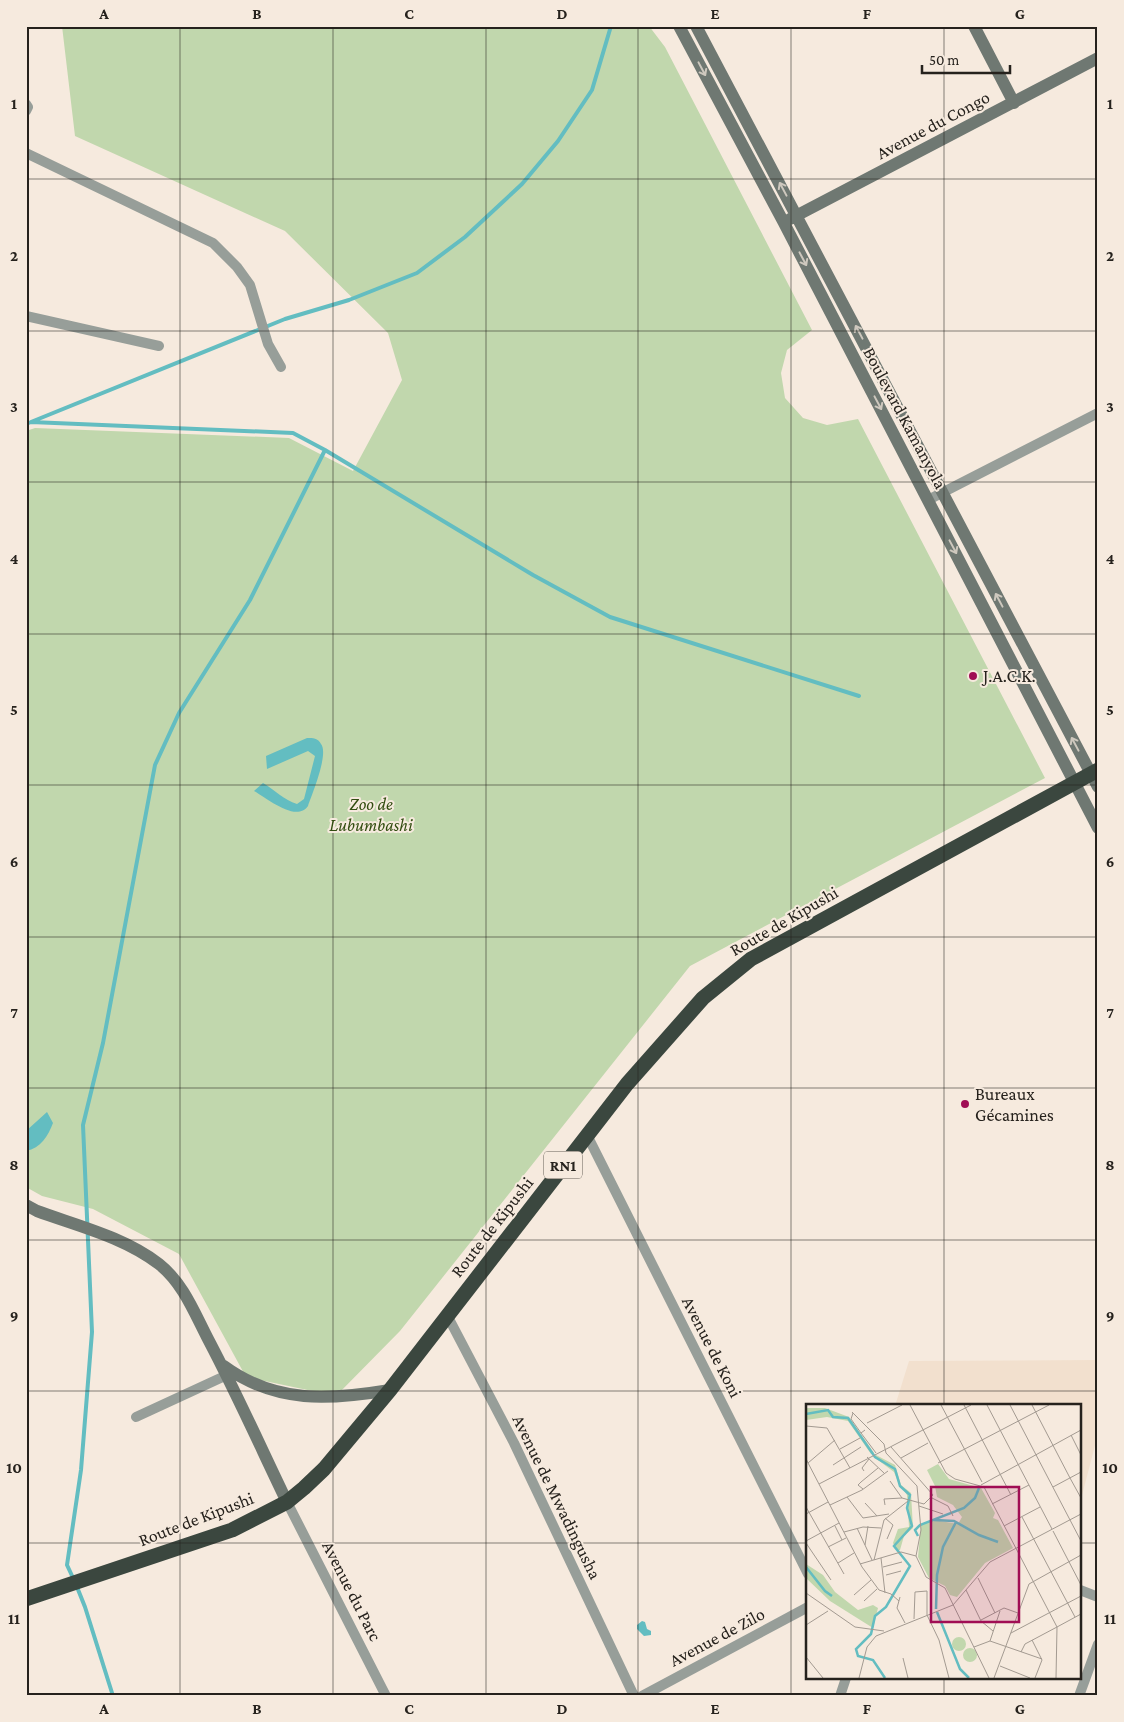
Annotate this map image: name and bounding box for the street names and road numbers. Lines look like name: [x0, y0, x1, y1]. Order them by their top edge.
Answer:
street label: Avenue du Congo: [873, 87, 993, 163]
street label: Boulevard Kamanyola: [859, 344, 951, 492]
street label: Route de Kipushi: [726, 882, 842, 960]
road number: RN1: [544, 1152, 582, 1178]
street label: Route de Kipushi: [447, 1173, 537, 1281]
street label: Avenue de Koni: [678, 1293, 746, 1401]
street label: Avenue de Mwadingusha: [508, 1411, 606, 1583]
street label: Route de Kipushi: [136, 1488, 257, 1550]
street label: Avenue du Parc: [318, 1538, 386, 1645]
street label: Avenue de Zilo: [666, 1604, 768, 1670]

